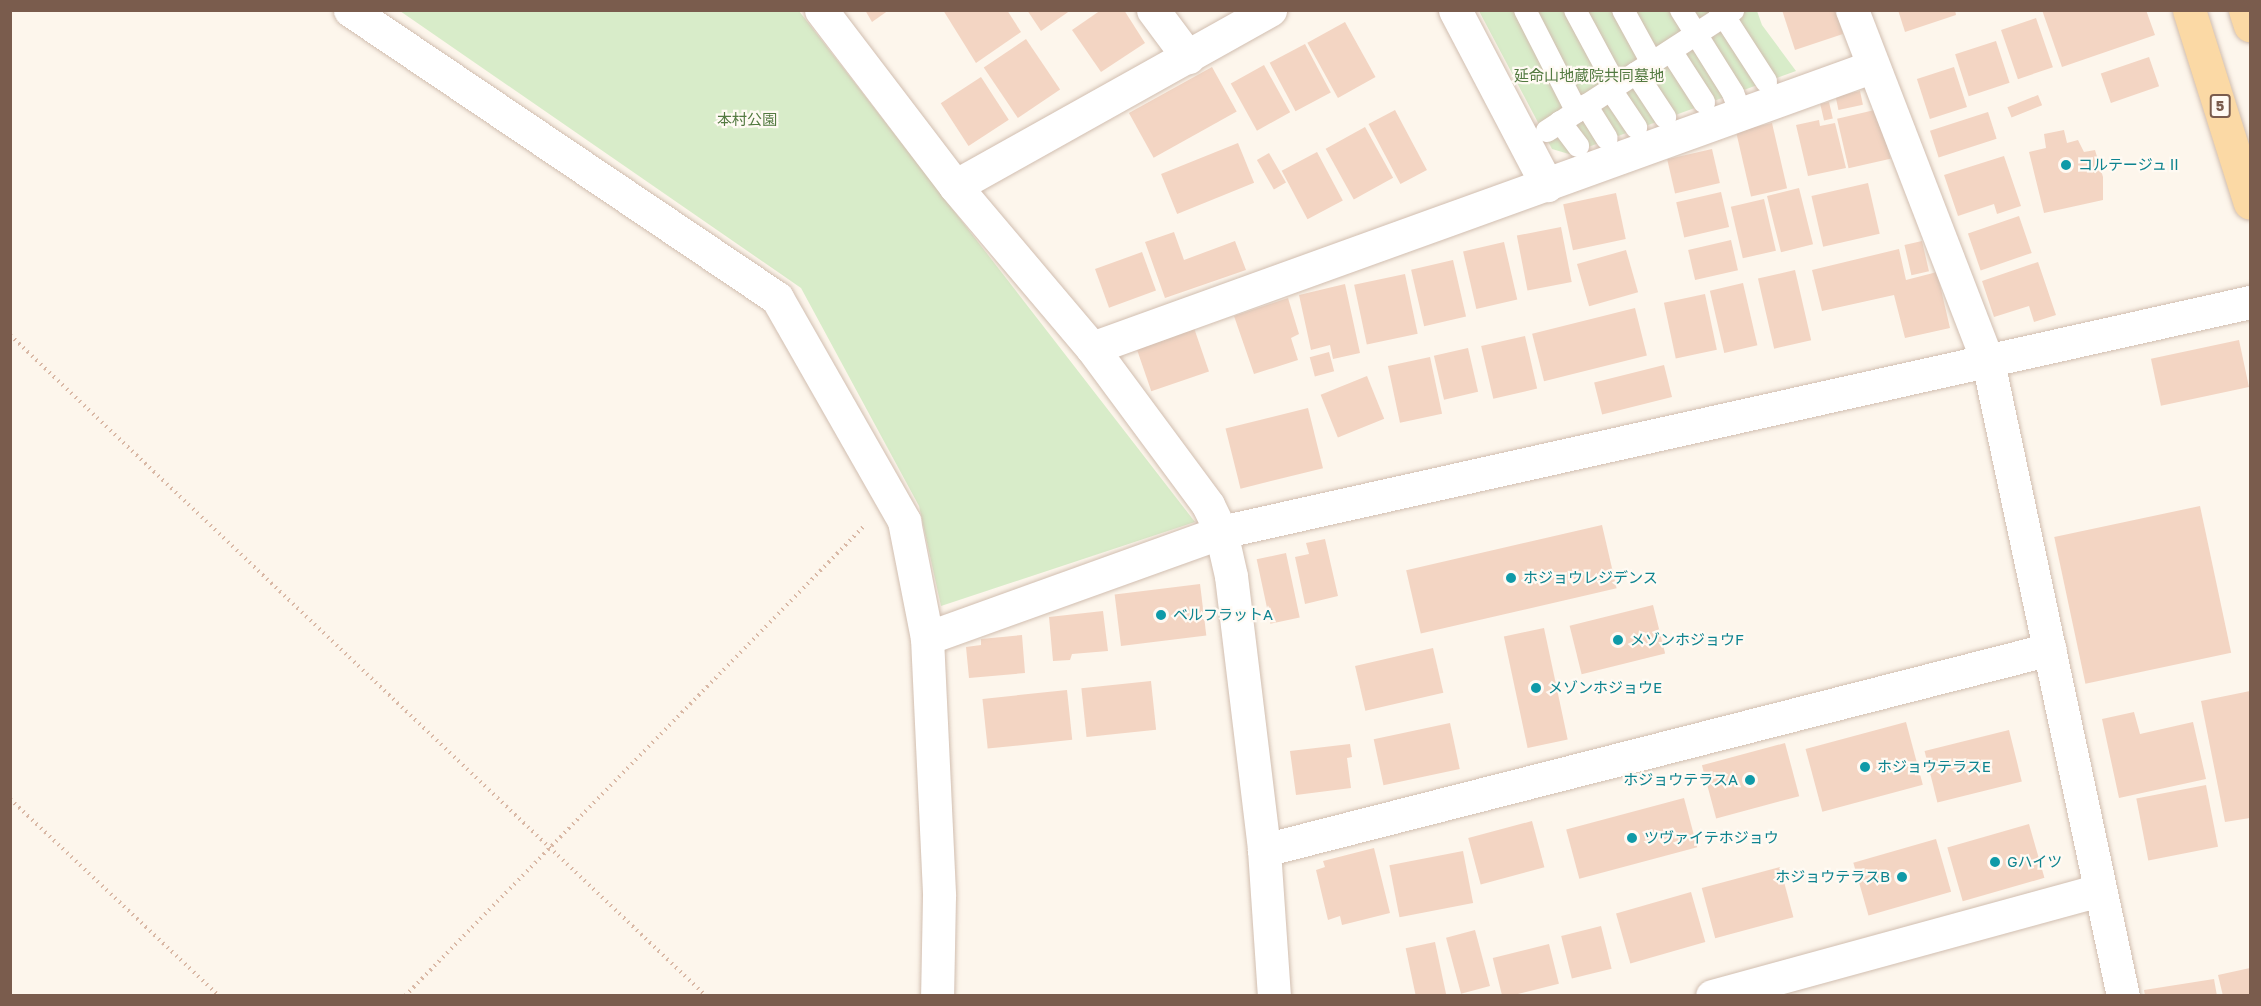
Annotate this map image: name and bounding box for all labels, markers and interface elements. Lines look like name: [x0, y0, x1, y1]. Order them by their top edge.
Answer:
park label: 延命山地蔵院共同墓地: [1514, 67, 1664, 85]
road number: 5: [2210, 95, 2230, 117]
park label: 本村公園: [717, 111, 777, 129]
place label: コルテージュⅡ: [2078, 156, 2183, 174]
marker: コルテージュⅡ: [2059, 158, 2073, 172]
place label: ホジョウレジデンス: [1523, 569, 1658, 587]
marker: ホジョウレジデンス: [1504, 571, 1518, 585]
place label: ベルフラットA: [1173, 606, 1273, 624]
marker: ベルフラットA: [1154, 608, 1168, 622]
place label: メゾンホジョウF: [1630, 631, 1744, 649]
marker: メゾンホジョウF: [1611, 633, 1625, 647]
place label: メゾンホジョウE: [1548, 679, 1662, 697]
marker: メゾンホジョウE: [1529, 681, 1543, 695]
place label: ホジョウテラスE: [1877, 758, 1991, 776]
marker: ホジョウテラスE: [1858, 760, 1872, 774]
place label: ホジョウテラスA: [1623, 771, 1738, 789]
marker: ホジョウテラスA: [1743, 773, 1757, 787]
place label: ツヴァイテホジョウ: [1644, 829, 1779, 847]
marker: ツヴァイテホジョウ: [1625, 831, 1639, 845]
place label: Gハイツ: [2007, 853, 2063, 871]
marker: Gハイツ: [1988, 855, 2002, 869]
place label: ホジョウテラスB: [1775, 868, 1890, 886]
marker: ホジョウテラスB: [1895, 870, 1909, 884]

